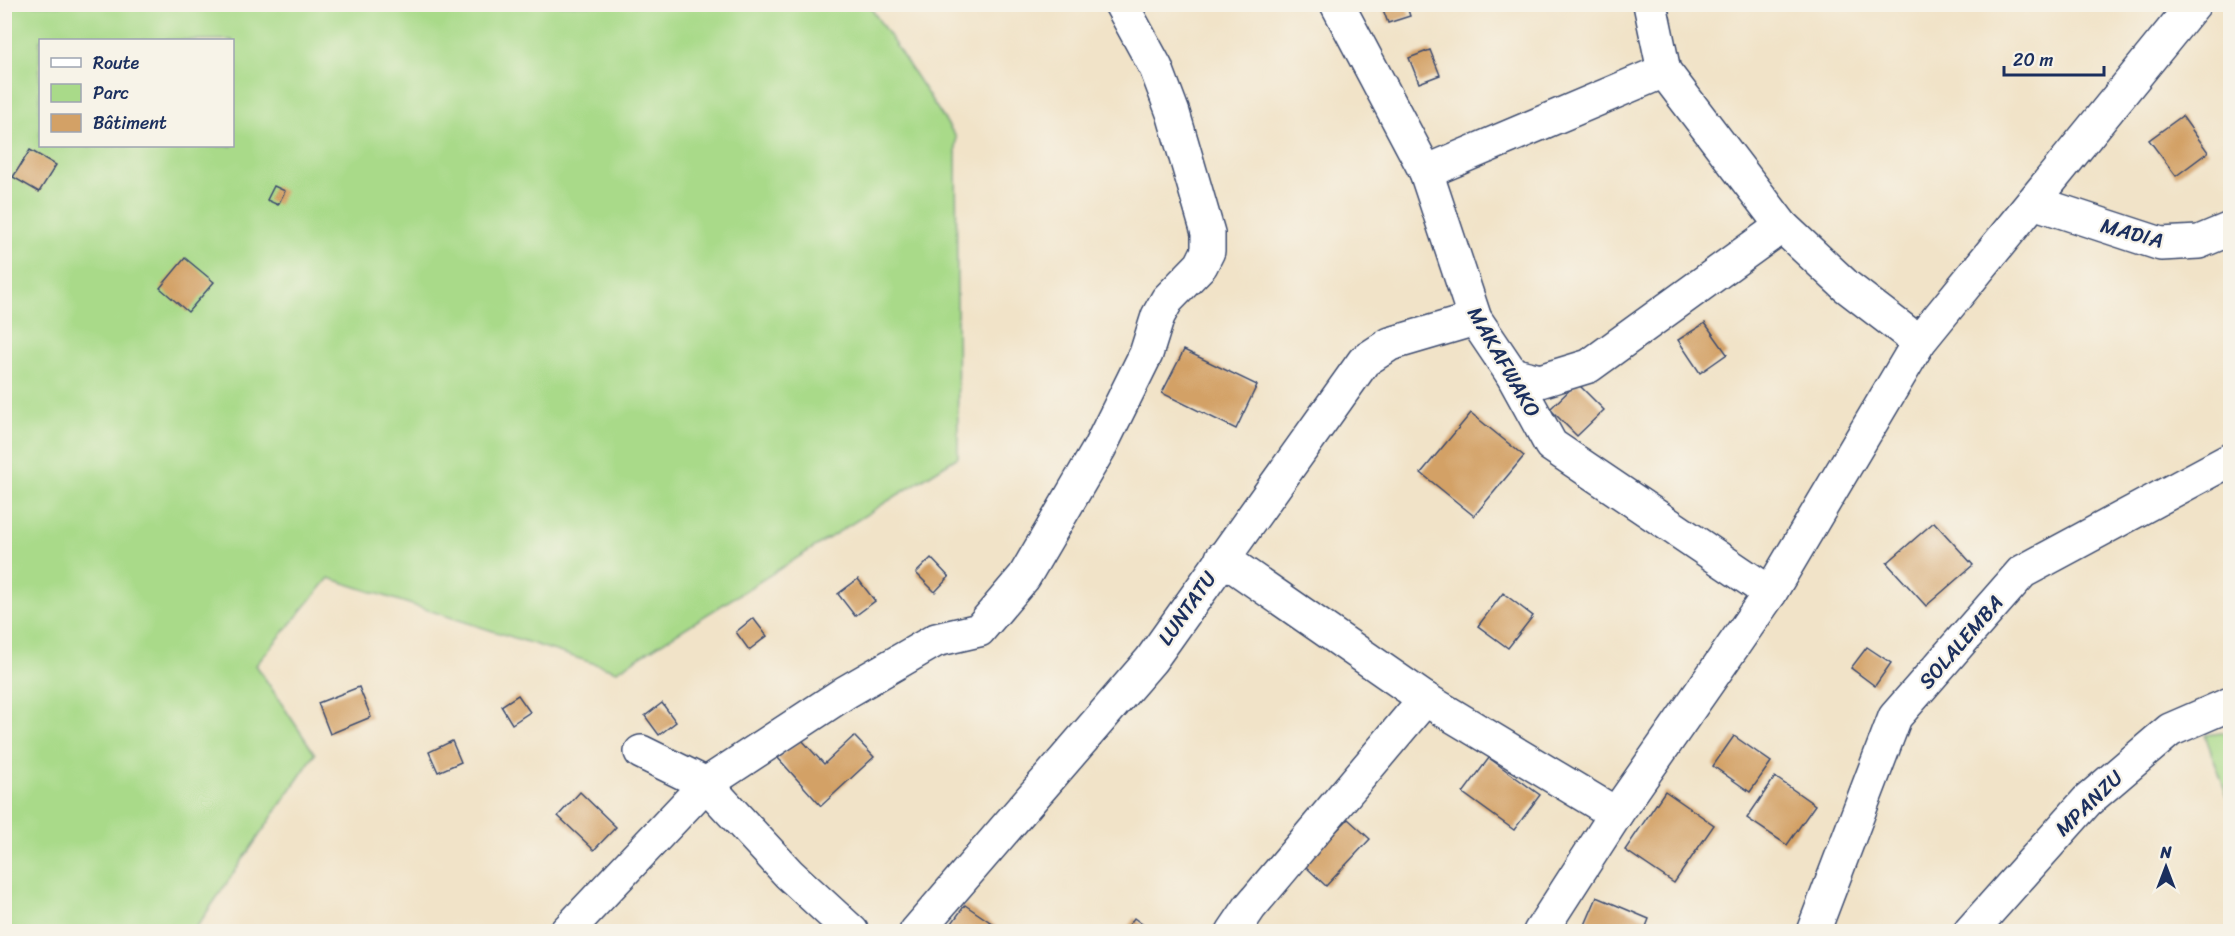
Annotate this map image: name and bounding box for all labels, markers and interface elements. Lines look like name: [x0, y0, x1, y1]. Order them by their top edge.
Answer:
legend: [39, 39, 234, 147]
scale bar: [2004, 39, 2104, 77]
text: 20 m: [2013, 44, 2053, 76]
text: Route: [93, 47, 140, 79]
text: Parc: [93, 77, 129, 109]
text: Bâtiment: [93, 107, 167, 139]
street label: MADIA: [2096, 206, 2168, 260]
street label: MAKAFWAKO: [1457, 299, 1551, 425]
street label: LUNTATU: [1147, 562, 1227, 654]
street label: SOLALEMBA: [1909, 586, 2013, 698]
street label: MPANZU: [2046, 760, 2133, 846]
north arrow: [2136, 837, 2196, 897]
text: N: [2159, 838, 2172, 867]

